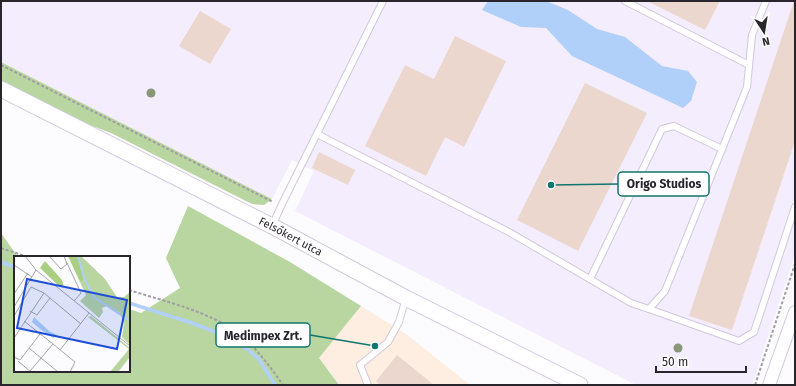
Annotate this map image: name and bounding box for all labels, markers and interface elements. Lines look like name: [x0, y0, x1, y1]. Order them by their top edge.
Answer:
north arrow: [744, 12, 784, 52]
text: N: [761, 34, 771, 48]
callout: Origo Studios: [618, 172, 709, 196]
text: Origo Studios: [627, 177, 701, 191]
street label: Felsőkert utca: [257, 214, 325, 258]
inset map: [14, 256, 130, 372]
callout: Medimpex Zrt.: [216, 323, 310, 347]
text: Medimpex Zrt.: [224, 329, 302, 343]
scale bar: [656, 348, 746, 374]
text: 50 m: [662, 355, 688, 369]

